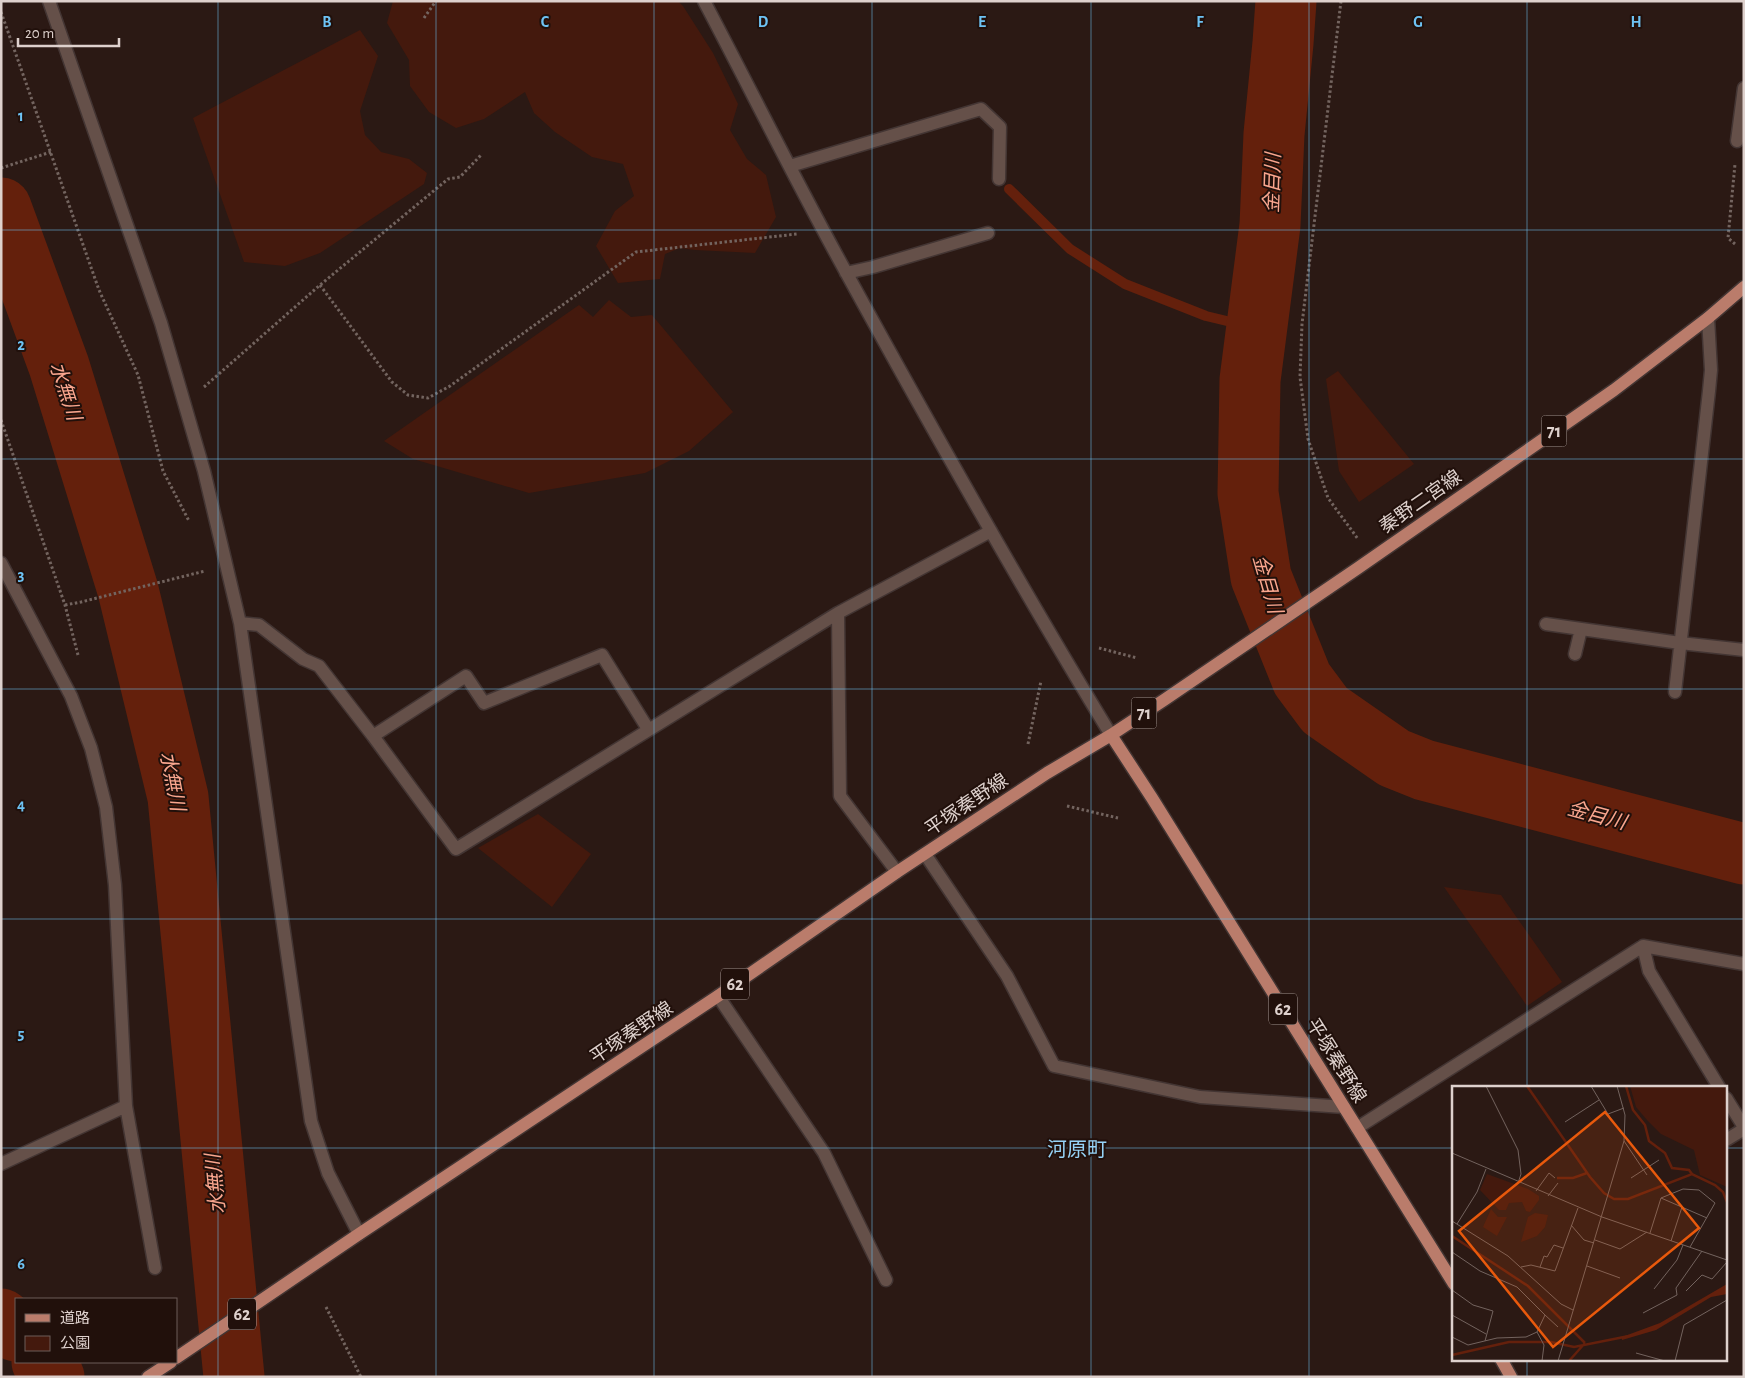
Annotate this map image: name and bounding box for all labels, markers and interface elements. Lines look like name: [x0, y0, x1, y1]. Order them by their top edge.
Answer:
text: B: [322, 14, 332, 30]
text: C: [541, 14, 550, 30]
text: D: [758, 14, 769, 30]
text: E: [978, 14, 986, 30]
text: F: [1196, 14, 1204, 30]
text: G: [1413, 14, 1423, 30]
text: H: [1630, 14, 1642, 30]
scale bar: [18, 15, 119, 47]
text: 20 m: [25, 26, 54, 41]
text: 1: [18, 108, 24, 124]
water label: 金目川: [1261, 151, 1284, 213]
text: 2: [17, 337, 25, 353]
water label: 水無川: [46, 359, 85, 425]
road number: 71: [1542, 416, 1566, 446]
street label: 秦野二宮線: [1376, 466, 1465, 537]
water label: 金目川: [1249, 552, 1286, 618]
text: 3: [18, 567, 25, 583]
road number: 71: [1132, 698, 1156, 728]
water label: 水無川: [156, 750, 189, 815]
street label: 平塚秦野線: [922, 770, 1012, 840]
text: 4: [17, 797, 25, 813]
water label: 金目川: [1565, 798, 1630, 834]
road number: 62: [721, 969, 749, 1000]
road number: 62: [1269, 994, 1297, 1024]
street label: 平塚秦野線: [587, 998, 677, 1068]
street label: 平塚秦野線: [1302, 1015, 1370, 1106]
text: 5: [18, 1026, 25, 1042]
inset map: [1452, 1086, 1728, 1360]
district label: 河原町: [1047, 1139, 1107, 1160]
water label: 水無川: [202, 1151, 229, 1215]
text: 6: [17, 1256, 25, 1272]
legend: [15, 1298, 178, 1363]
road number: 62: [228, 1298, 256, 1330]
text: 道路: [60, 1310, 90, 1326]
text: 公園: [60, 1335, 90, 1351]

